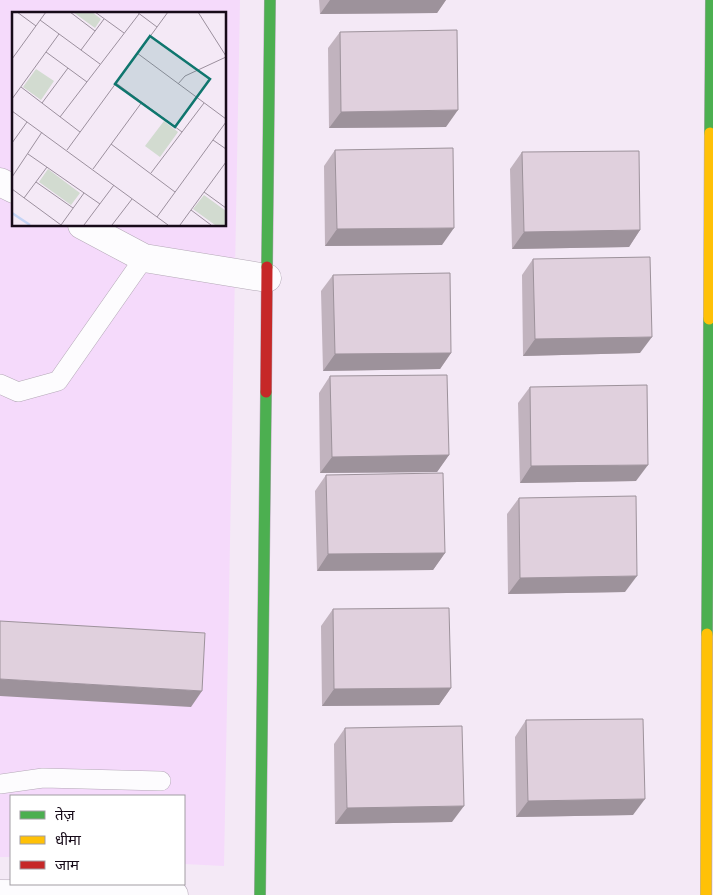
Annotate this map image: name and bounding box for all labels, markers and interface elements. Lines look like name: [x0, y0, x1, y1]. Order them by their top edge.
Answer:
inset map: [12, 12, 226, 226]
legend: [10, 795, 185, 885]
text: तेज़: [55, 805, 76, 824]
text: धीमा: [55, 830, 82, 849]
text: जाम: [55, 855, 80, 874]

